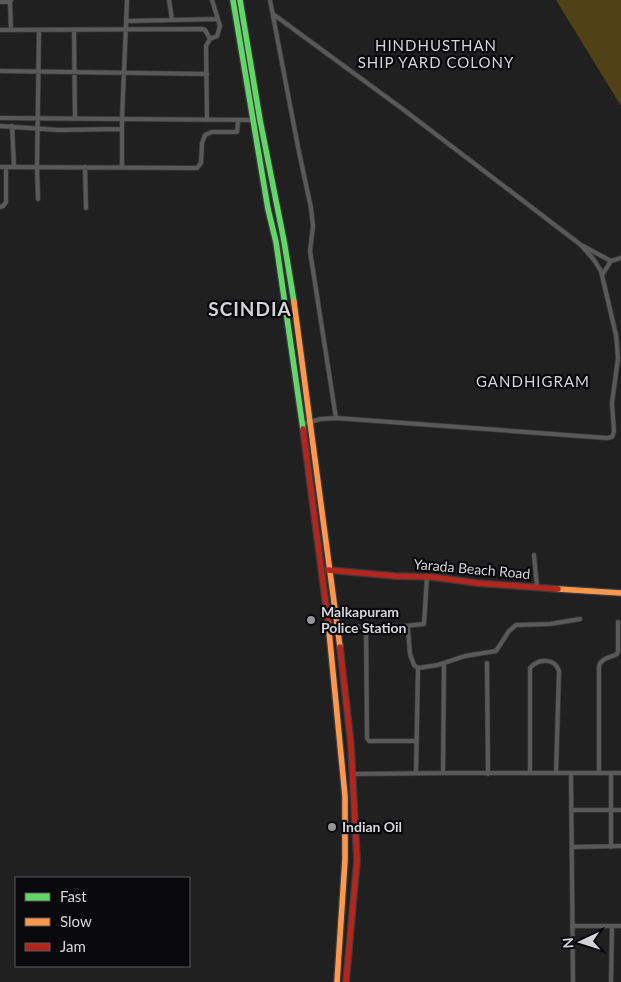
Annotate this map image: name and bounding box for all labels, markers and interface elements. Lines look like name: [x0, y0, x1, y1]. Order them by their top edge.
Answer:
district label: HINDHUSTHAN SHIP YARD COLONY: [358, 36, 514, 71]
district label: SCINDIA: [208, 297, 292, 320]
district label: GANDHIGRAM: [476, 372, 590, 390]
street label: Yarada Beach Road: [413, 555, 531, 582]
place label: Malkapuram Police Station: [321, 603, 407, 636]
marker: Malkapuram Police Station: [305, 614, 317, 626]
place label: Indian Oil: [342, 818, 402, 835]
marker: Indian Oil: [326, 821, 338, 833]
legend: [15, 877, 190, 967]
text: Fast: [60, 887, 87, 905]
text: Slow: [60, 912, 92, 930]
north arrow: [556, 917, 606, 967]
text: Jam: [60, 937, 86, 955]
text: N: [559, 937, 576, 949]

